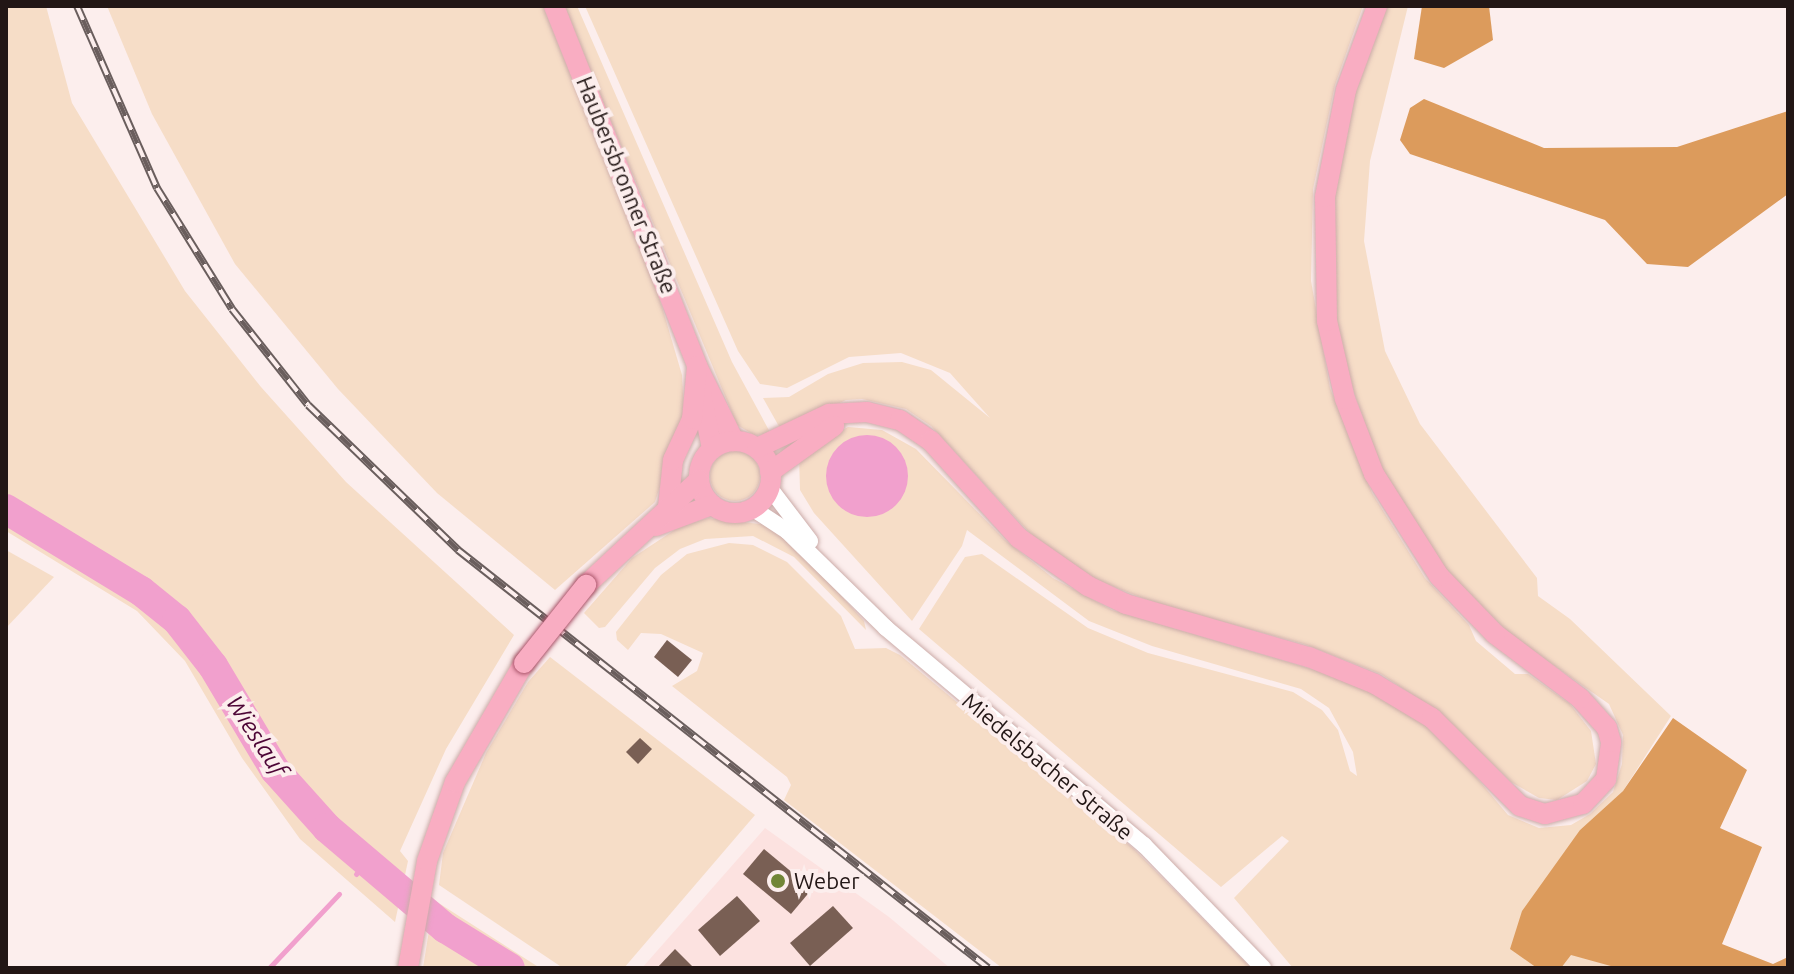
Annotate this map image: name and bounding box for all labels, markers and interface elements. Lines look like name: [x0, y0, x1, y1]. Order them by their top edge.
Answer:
street label: Haubersbronner Straße: [571, 72, 683, 298]
street label: Miedelsbacher Straße: [957, 687, 1139, 845]
water label: Wieslauf: [220, 690, 294, 782]
place label: Weber: [794, 868, 860, 894]
marker: Weber: [769, 872, 787, 890]

